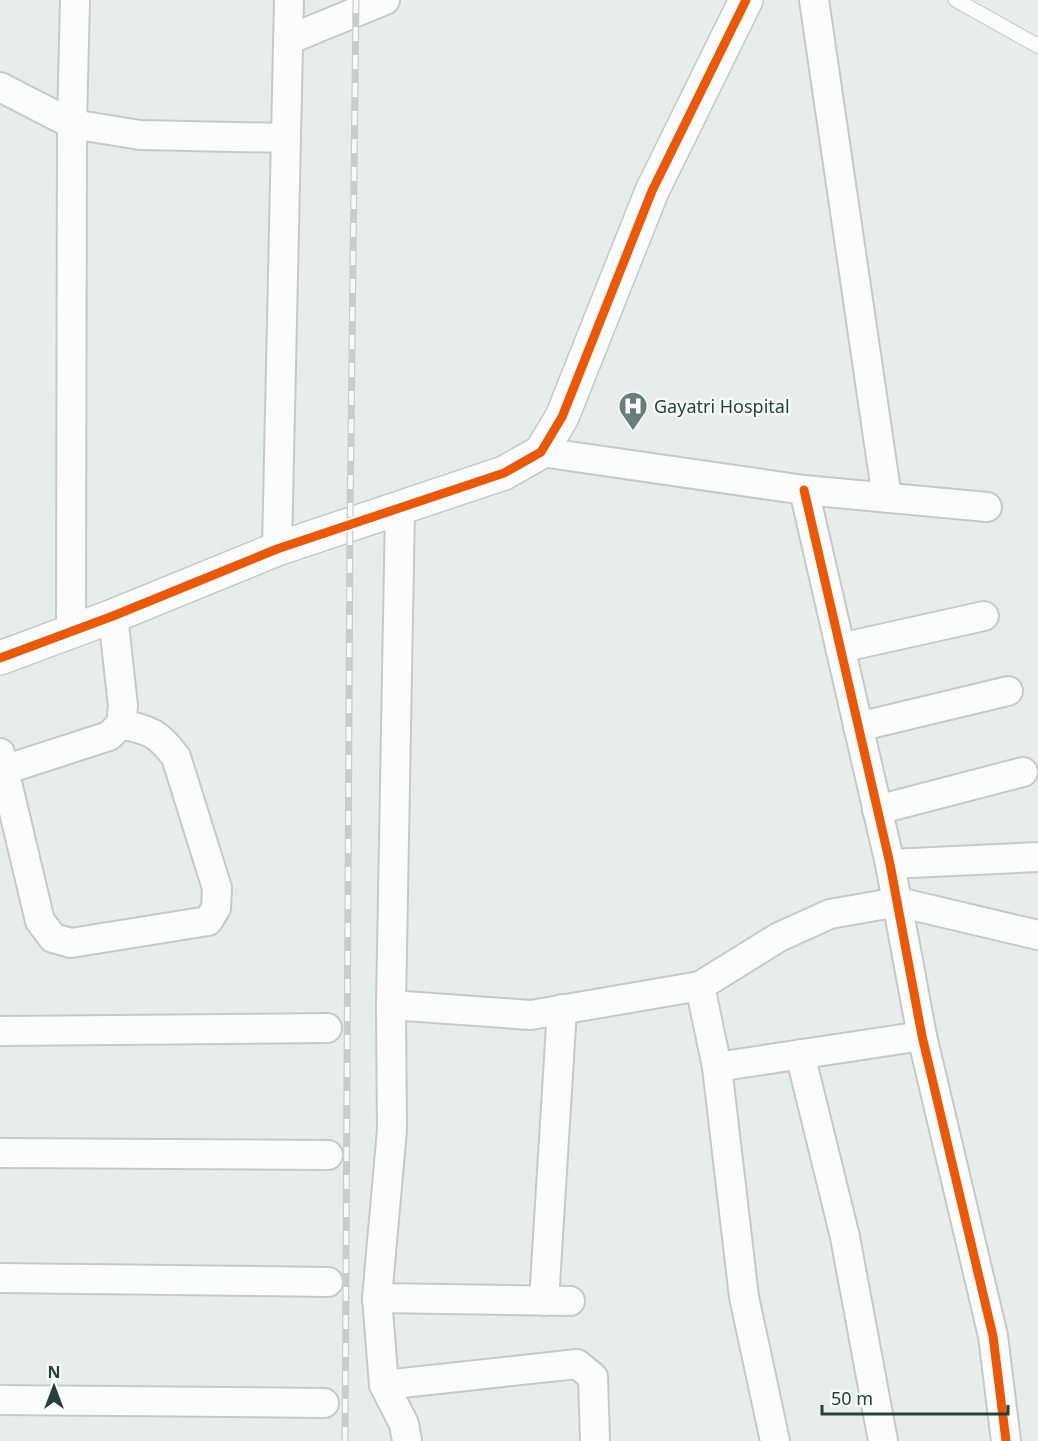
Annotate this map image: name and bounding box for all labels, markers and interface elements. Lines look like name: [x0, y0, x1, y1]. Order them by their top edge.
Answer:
hospital icon: Gayatri Hospital: [617, 390, 649, 432]
place label: Gayatri Hospital: [654, 394, 790, 418]
north arrow: [24, 1357, 84, 1417]
text: N: [47, 1361, 61, 1383]
scale bar: [822, 1378, 1008, 1416]
text: 50 m: [831, 1386, 873, 1410]

